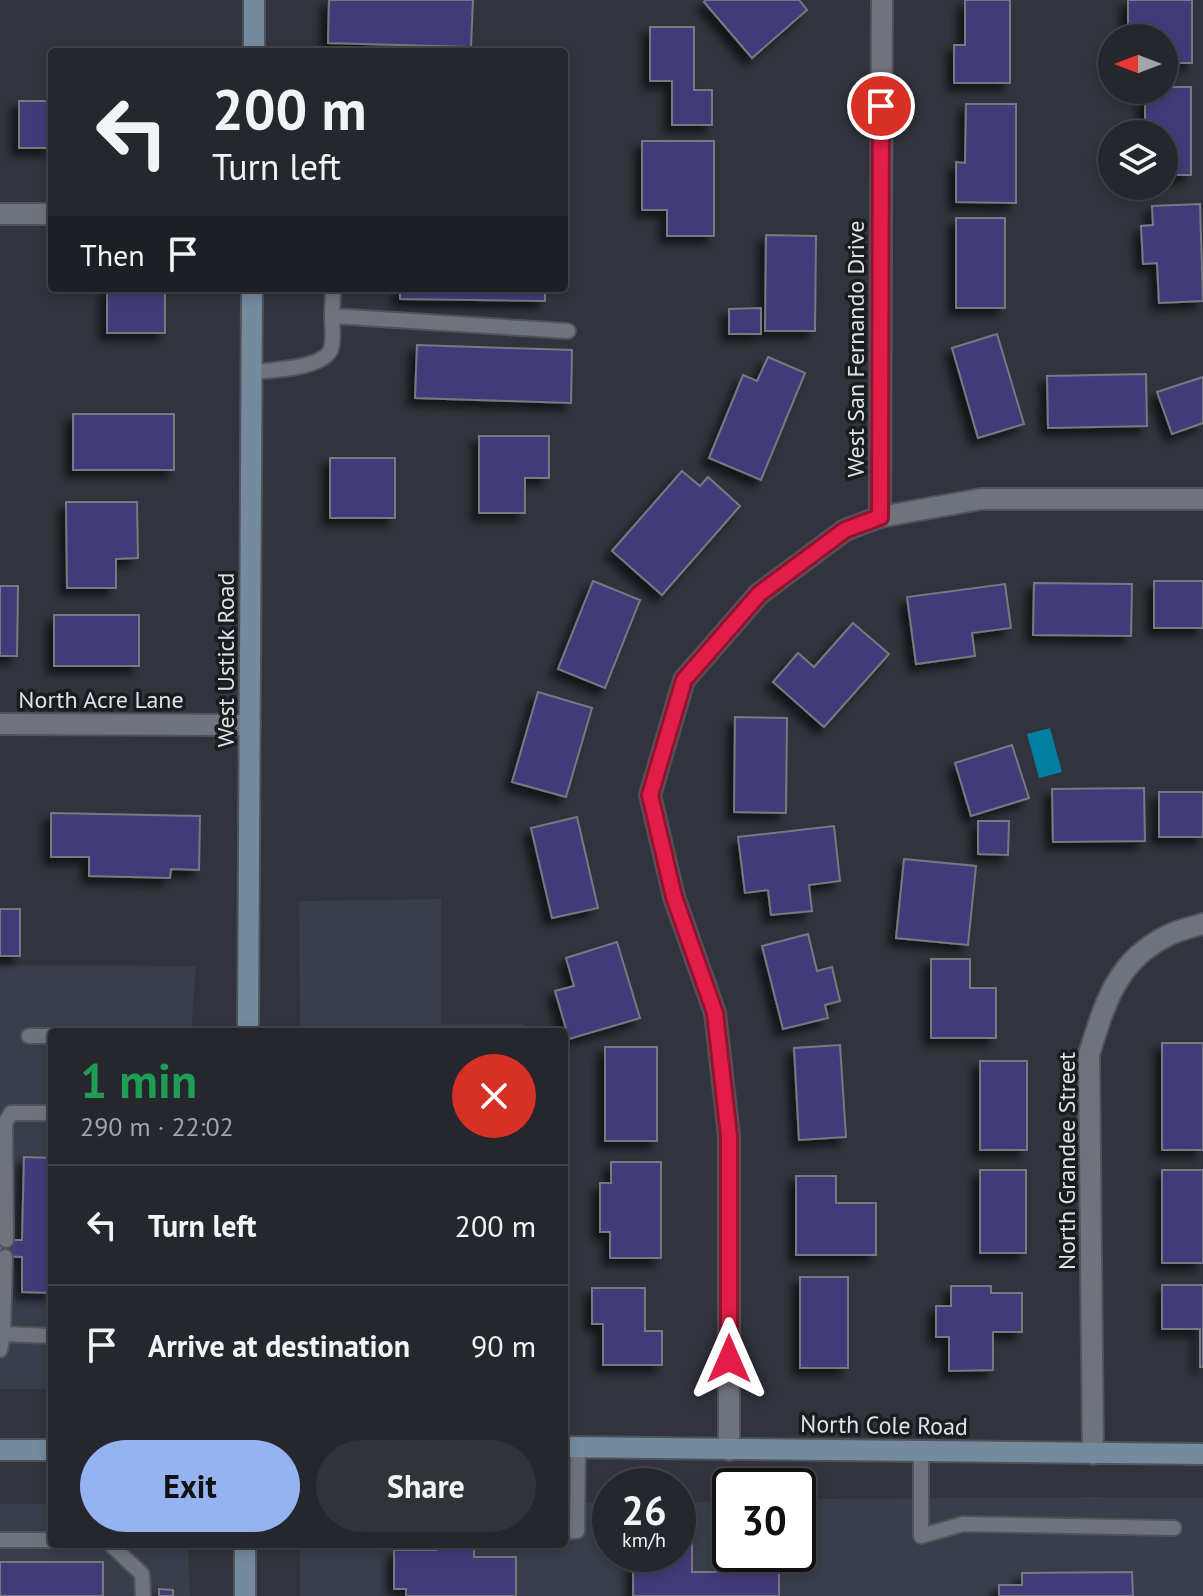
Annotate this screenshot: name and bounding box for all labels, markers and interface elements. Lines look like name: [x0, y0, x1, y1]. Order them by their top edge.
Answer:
north arrow: [1098, 24, 1178, 104]
map controls: [1098, 24, 1178, 200]
pin: [847, 72, 915, 140]
text: 200 m: [212, 73, 367, 145]
icon: left: [80, 80, 184, 184]
icon: arrive: [859, 84, 903, 128]
button: layers: [1098, 120, 1178, 200]
text: Turn left: [212, 143, 341, 190]
street label: West San Fernando Drive: [840, 221, 871, 477]
icon: arrive: [161, 232, 205, 276]
text: Then: [80, 235, 145, 274]
street label: West Ustick Road: [210, 573, 241, 747]
street label: North Acre Lane: [18, 684, 184, 715]
text: 1 min: [80, 1049, 197, 1111]
street label: North Grandee Street: [1051, 1052, 1082, 1270]
button: close: [452, 1054, 536, 1138]
text: 290 m · 22:02: [80, 1110, 234, 1143]
icon: left: [80, 1203, 124, 1247]
text: Turn left: [148, 1206, 256, 1245]
text: 200 m: [455, 1206, 536, 1245]
position arrow: [687, 1317, 771, 1401]
icon: arrive: [80, 1323, 124, 1367]
text: Arrive at destination: [148, 1326, 410, 1365]
text: 90 m: [471, 1326, 536, 1365]
street label: North Cole Road: [800, 1408, 968, 1442]
button: Exit: [80, 1440, 300, 1532]
button: Share: [316, 1440, 536, 1532]
speed limit sign: 30: [712, 1468, 816, 1572]
text: 26: [621, 1484, 667, 1536]
text: km/h: [622, 1527, 666, 1553]

